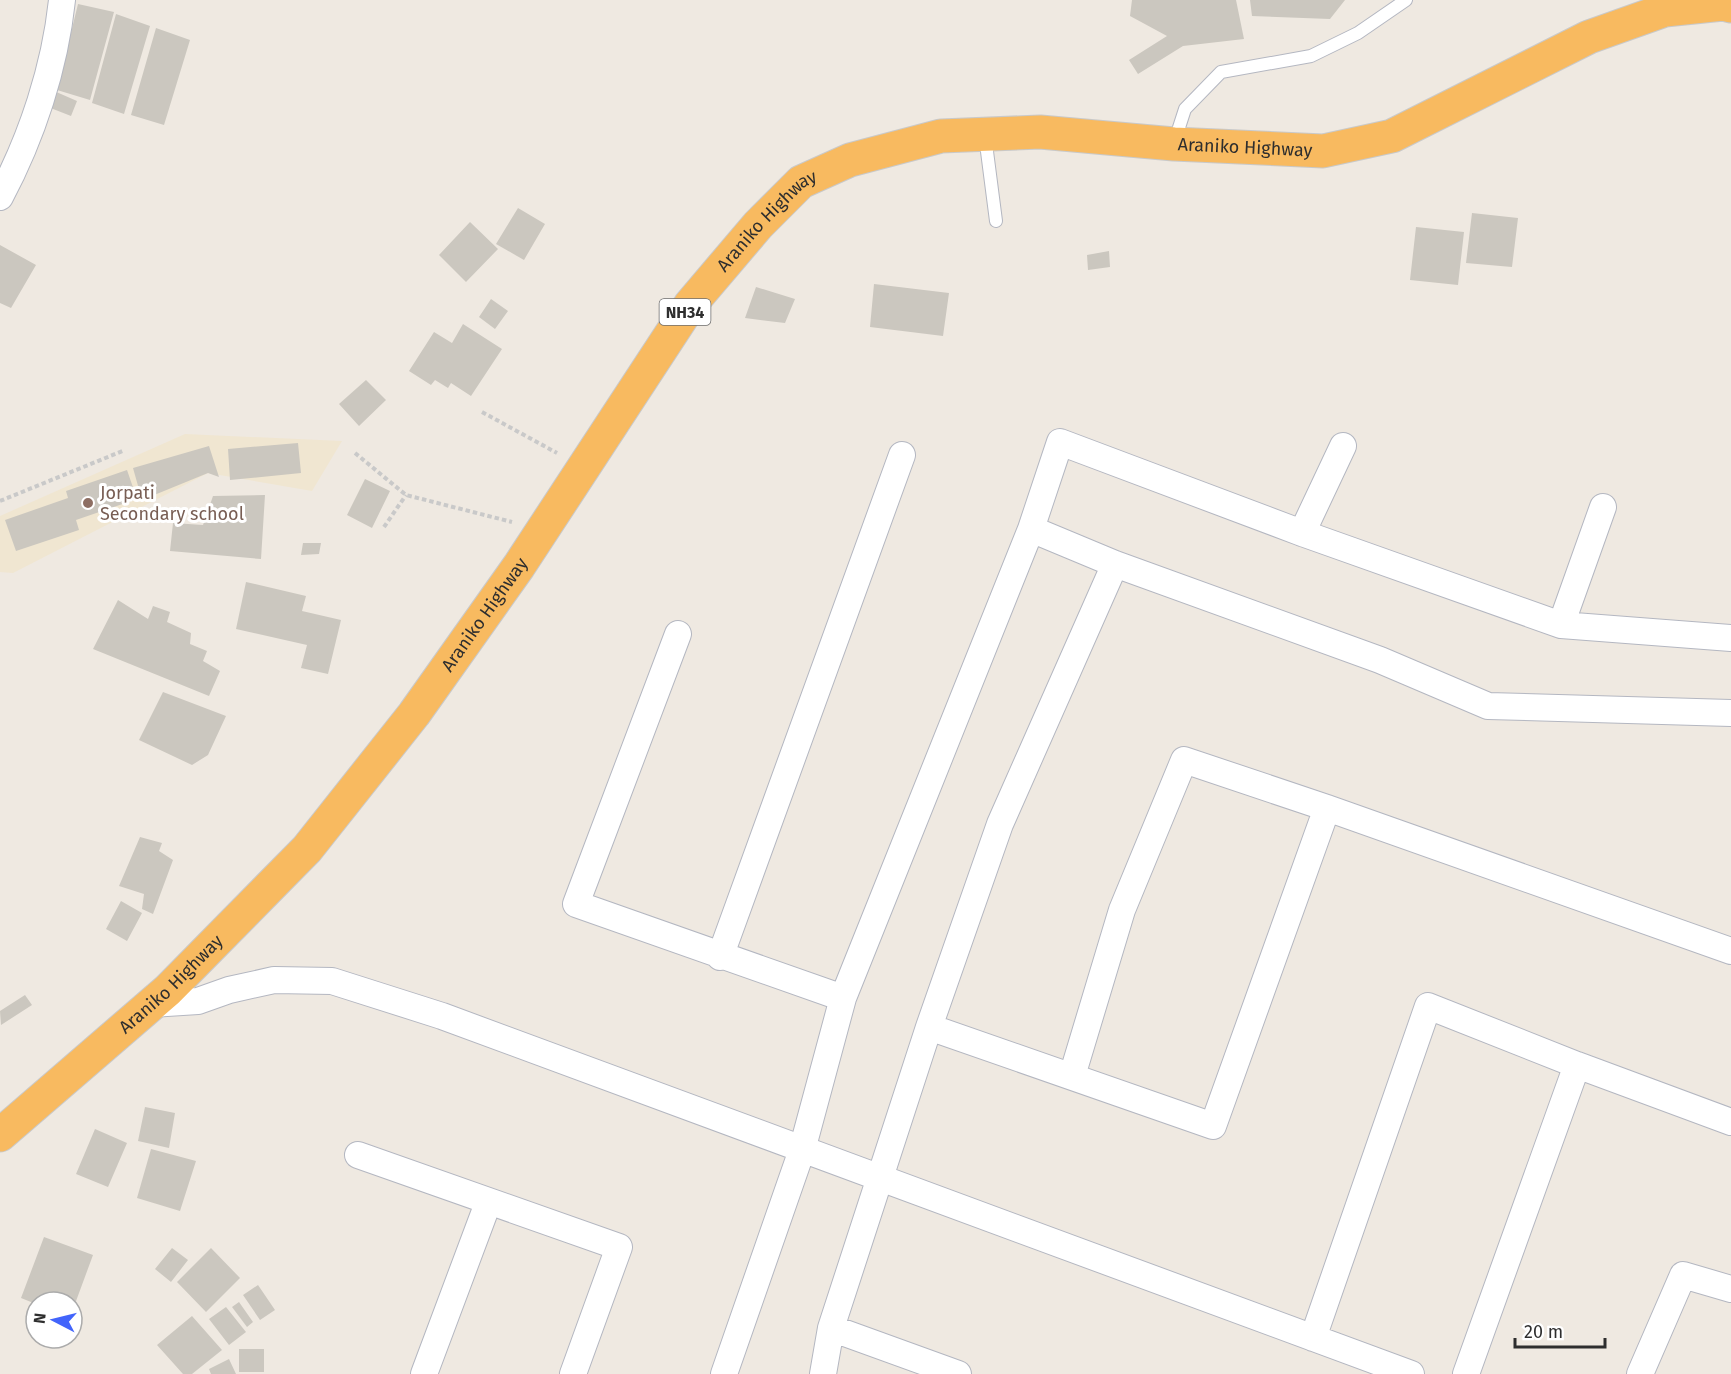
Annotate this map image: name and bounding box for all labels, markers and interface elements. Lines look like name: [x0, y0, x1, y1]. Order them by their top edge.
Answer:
street label: Araniko Highway: [1177, 133, 1313, 161]
street label: Araniko Highway: [712, 165, 820, 276]
road number: NH34: [660, 299, 710, 325]
place label: Jorpati Secondary school: [100, 482, 244, 525]
marker: Jorpati Secondary school: [81, 496, 95, 510]
street label: Araniko Highway: [437, 553, 533, 676]
street label: Araniko Highway: [114, 930, 228, 1038]
north arrow: [24, 1290, 84, 1350]
scale bar: [1515, 1311, 1605, 1349]
text: N: [30, 1312, 50, 1325]
text: 20 m: [1524, 1321, 1563, 1343]

